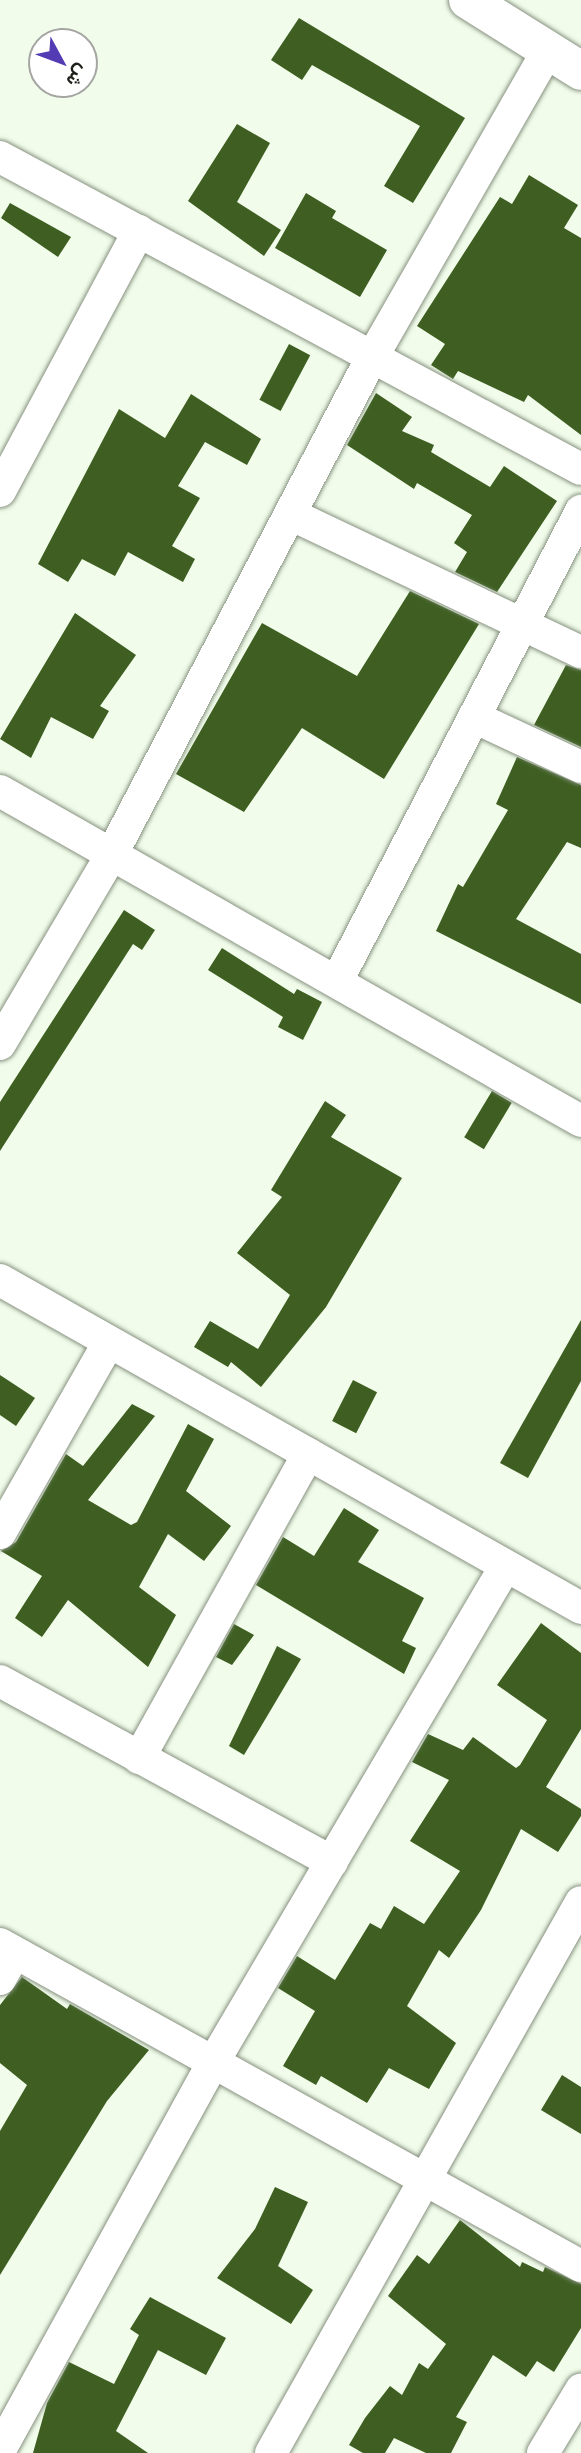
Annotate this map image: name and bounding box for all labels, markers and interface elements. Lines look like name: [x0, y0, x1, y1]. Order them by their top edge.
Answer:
north arrow: [28, 28, 98, 98]
text: ش: [62, 60, 94, 92]

